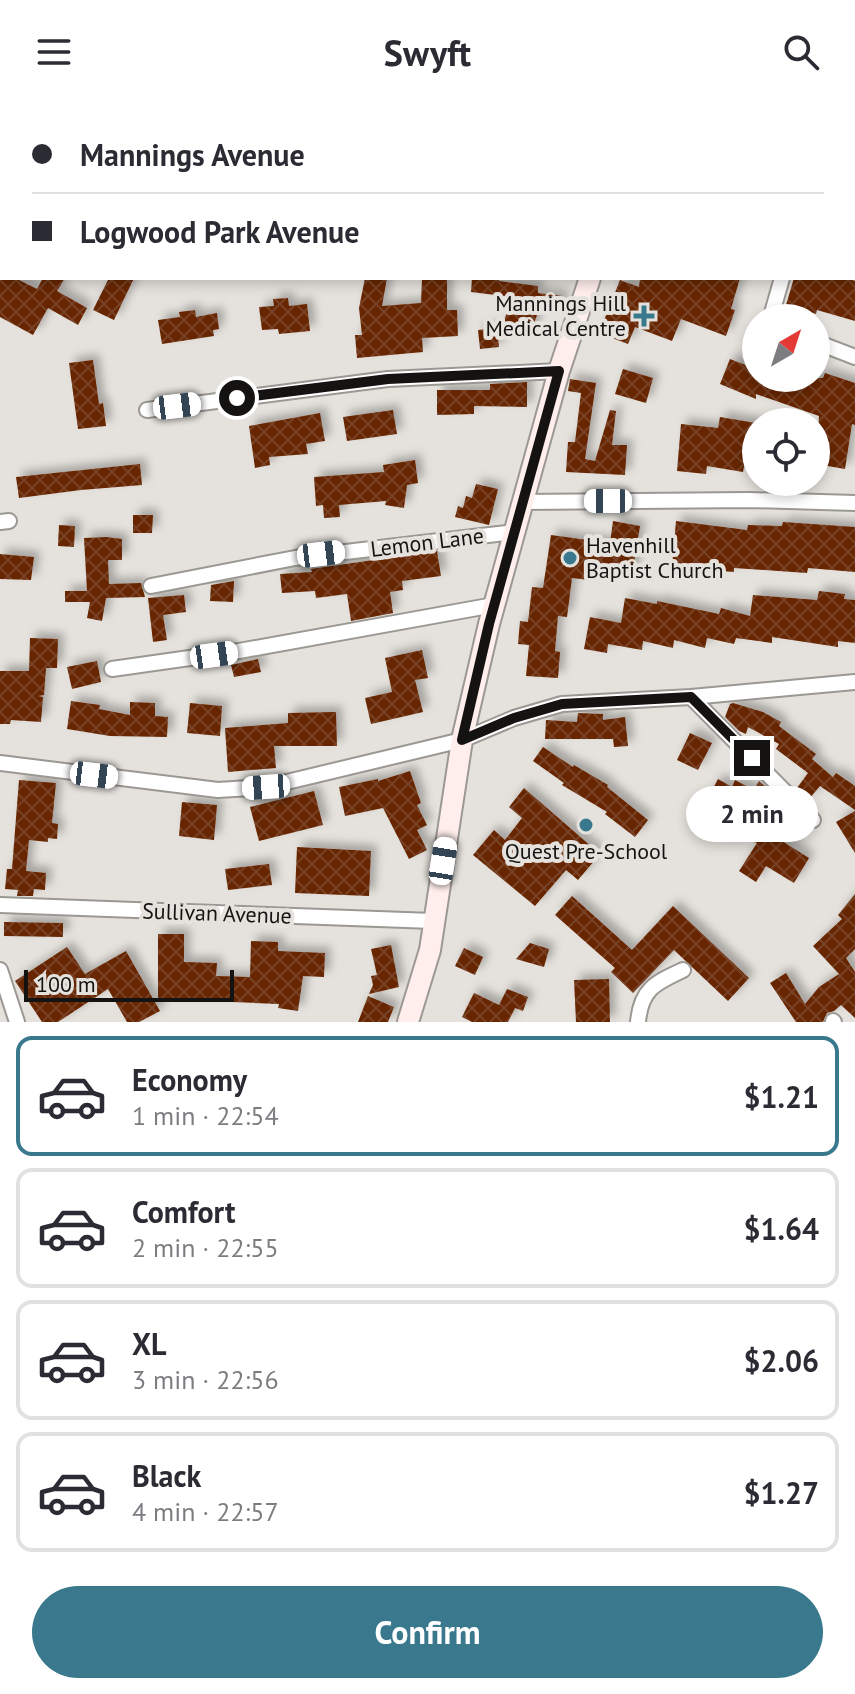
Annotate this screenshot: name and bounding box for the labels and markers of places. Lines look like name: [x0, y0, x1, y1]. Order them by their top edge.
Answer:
place label: Mannings Hill Medical Centre: [485, 289, 627, 342]
marker: Mannings Hill Medical Centre: [633, 305, 655, 327]
place label: Havenhill Baptist Church: [586, 531, 724, 584]
marker: Havenhill Baptist Church: [561, 549, 579, 567]
marker: Quest Pre-School: [577, 816, 595, 834]
place label: Quest Pre-School: [505, 837, 668, 865]

